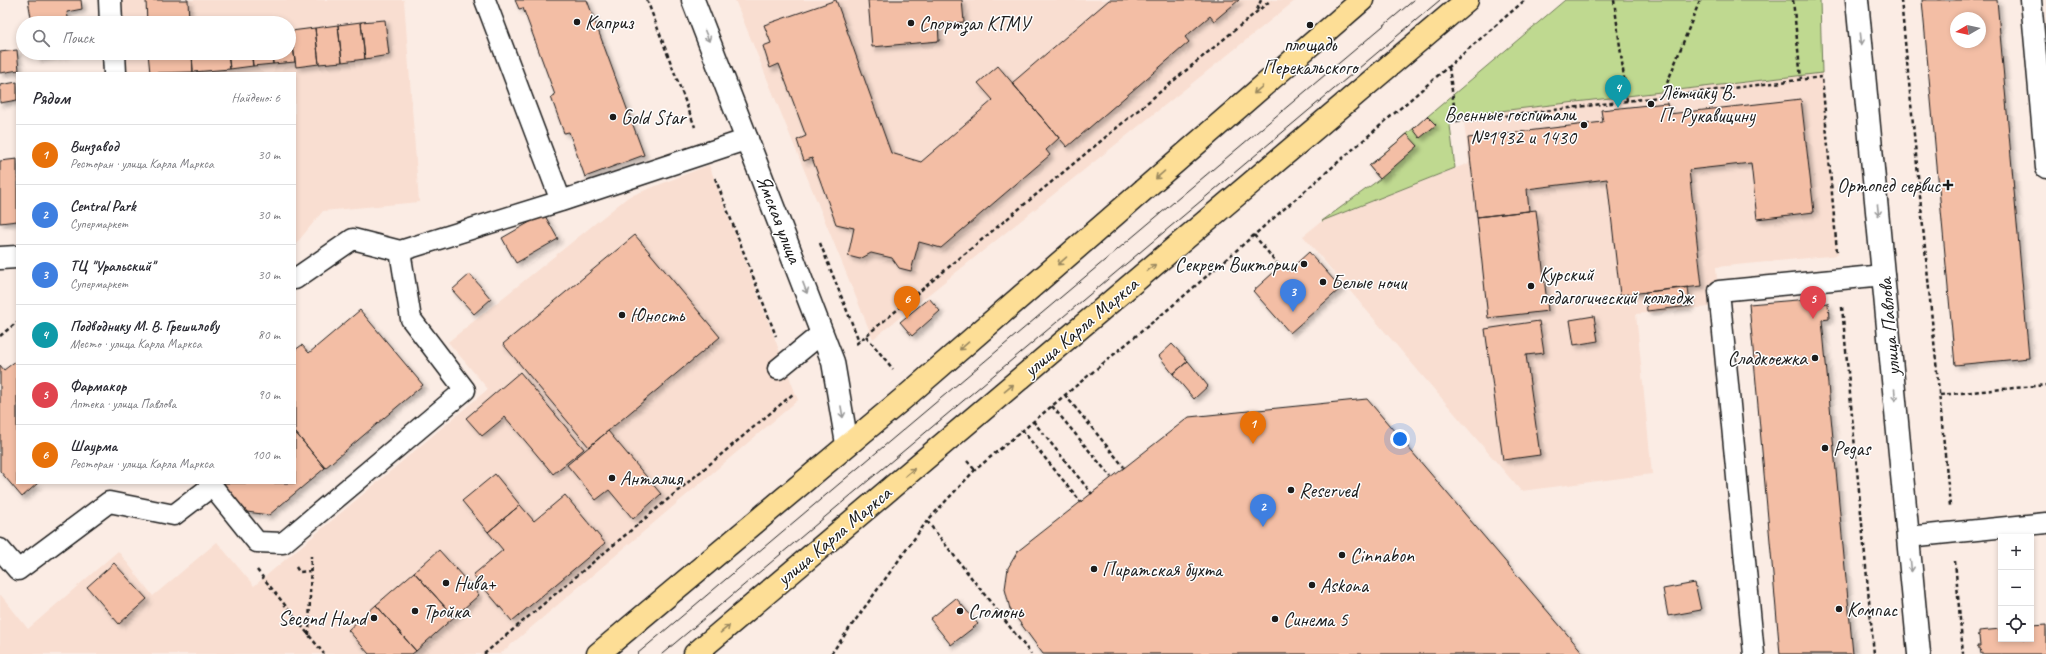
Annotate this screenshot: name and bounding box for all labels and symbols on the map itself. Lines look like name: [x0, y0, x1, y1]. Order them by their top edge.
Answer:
place label: Каприз: [585, 10, 634, 35]
place label: Спортзал КГМУ: [919, 11, 1033, 37]
north arrow: [1950, 12, 1986, 48]
marker: Каприз: [572, 17, 582, 27]
marker: Спортзал КГМУ: [906, 18, 916, 28]
marker: площадь Перекальского: [1305, 20, 1315, 30]
one-way arrow: [704, 30, 712, 42]
place label: площадь Перекальского: [1262, 32, 1360, 80]
one-way arrow: [1857, 32, 1864, 45]
pin: 4: [1605, 75, 1631, 108]
place label: Лётчику В. П. Рукавицину: [1659, 80, 1756, 128]
one-way arrow: [1254, 85, 1264, 94]
marker: Лётчику В. П. Рукавицину: [1646, 99, 1656, 109]
place label: Военные госпитали №1932 и 1430: [1444, 102, 1578, 150]
place label: Gold Star: [621, 105, 687, 130]
marker: Gold Star: [608, 112, 618, 122]
marker: Военные госпитали №1932 и 1430: [1579, 120, 1589, 130]
street label: Ямская улица: [751, 171, 808, 268]
one-way arrow: [1155, 171, 1166, 180]
place label: Ортопед сервис: [1837, 173, 1941, 198]
marker: Ортопед сервис: [1943, 180, 1953, 190]
one-way arrow: [1874, 203, 1881, 216]
place label: Секрет Виктории: [1175, 252, 1298, 277]
one-way arrow: [1057, 256, 1068, 265]
marker: Секрет Виктории: [1299, 259, 1309, 269]
place label: Курский педагогический колледж: [1539, 262, 1694, 310]
one-way arrow: [1145, 263, 1156, 272]
place label: Белые ночи: [1331, 270, 1408, 295]
street label: улица Карла Маркса: [1018, 271, 1144, 383]
street label: улица Павлова: [1872, 275, 1906, 378]
marker: Белые ночи: [1318, 277, 1328, 287]
pin: 3: [1280, 279, 1306, 312]
marker: Курский педагогический колледж: [1526, 281, 1536, 291]
one-way arrow: [801, 282, 809, 294]
pin: 6: [894, 286, 920, 319]
pin: 5: [1800, 286, 1826, 319]
place label: Юность: [630, 303, 686, 328]
marker: Юность: [617, 310, 627, 320]
one-way arrow: [959, 341, 970, 350]
place label: Сладкоежка: [1728, 346, 1808, 371]
marker: Сладкоежка: [1810, 353, 1820, 363]
one-way arrow: [1003, 384, 1014, 393]
one-way arrow: [1891, 388, 1899, 401]
one-way arrow: [838, 405, 846, 418]
pin: 1: [1240, 411, 1266, 444]
your location: [1390, 429, 1410, 449]
place label: Pegas: [1833, 436, 1873, 461]
marker: Pegas: [1820, 443, 1830, 453]
place label: Анталия: [620, 466, 684, 491]
one-way arrow: [904, 468, 915, 477]
marker: Анталия: [607, 473, 617, 483]
place label: Reserved: [1299, 478, 1361, 503]
street label: улица Карла Маркса: [771, 480, 897, 592]
marker: Reserved: [1286, 485, 1296, 495]
pin: 2: [1250, 494, 1276, 527]
place label: Cinnabon: [1350, 543, 1415, 568]
marker: Cinnabon: [1337, 550, 1347, 560]
place label: Пиратская бухта: [1102, 557, 1224, 582]
one-way arrow: [1907, 559, 1914, 572]
marker: Пиратская бухта: [1089, 564, 1099, 574]
place label: Нива+: [454, 571, 497, 596]
place label: Askona: [1320, 573, 1370, 598]
marker: Нива+: [441, 578, 451, 588]
marker: Askona: [1307, 580, 1317, 590]
place label: Компас: [1847, 597, 1898, 622]
place label: Тройка: [423, 599, 471, 624]
place label: Сгомонь: [968, 599, 1025, 624]
marker: Компас: [1834, 604, 1844, 614]
place label: Second Hand: [278, 606, 369, 631]
marker: Тройка: [410, 606, 420, 616]
marker: Сгомонь: [955, 606, 965, 616]
place label: Синема 5: [1283, 607, 1349, 632]
marker: Second Hand: [369, 613, 379, 623]
marker: Синема 5: [1270, 614, 1280, 624]
one-way arrow: [720, 624, 730, 633]

